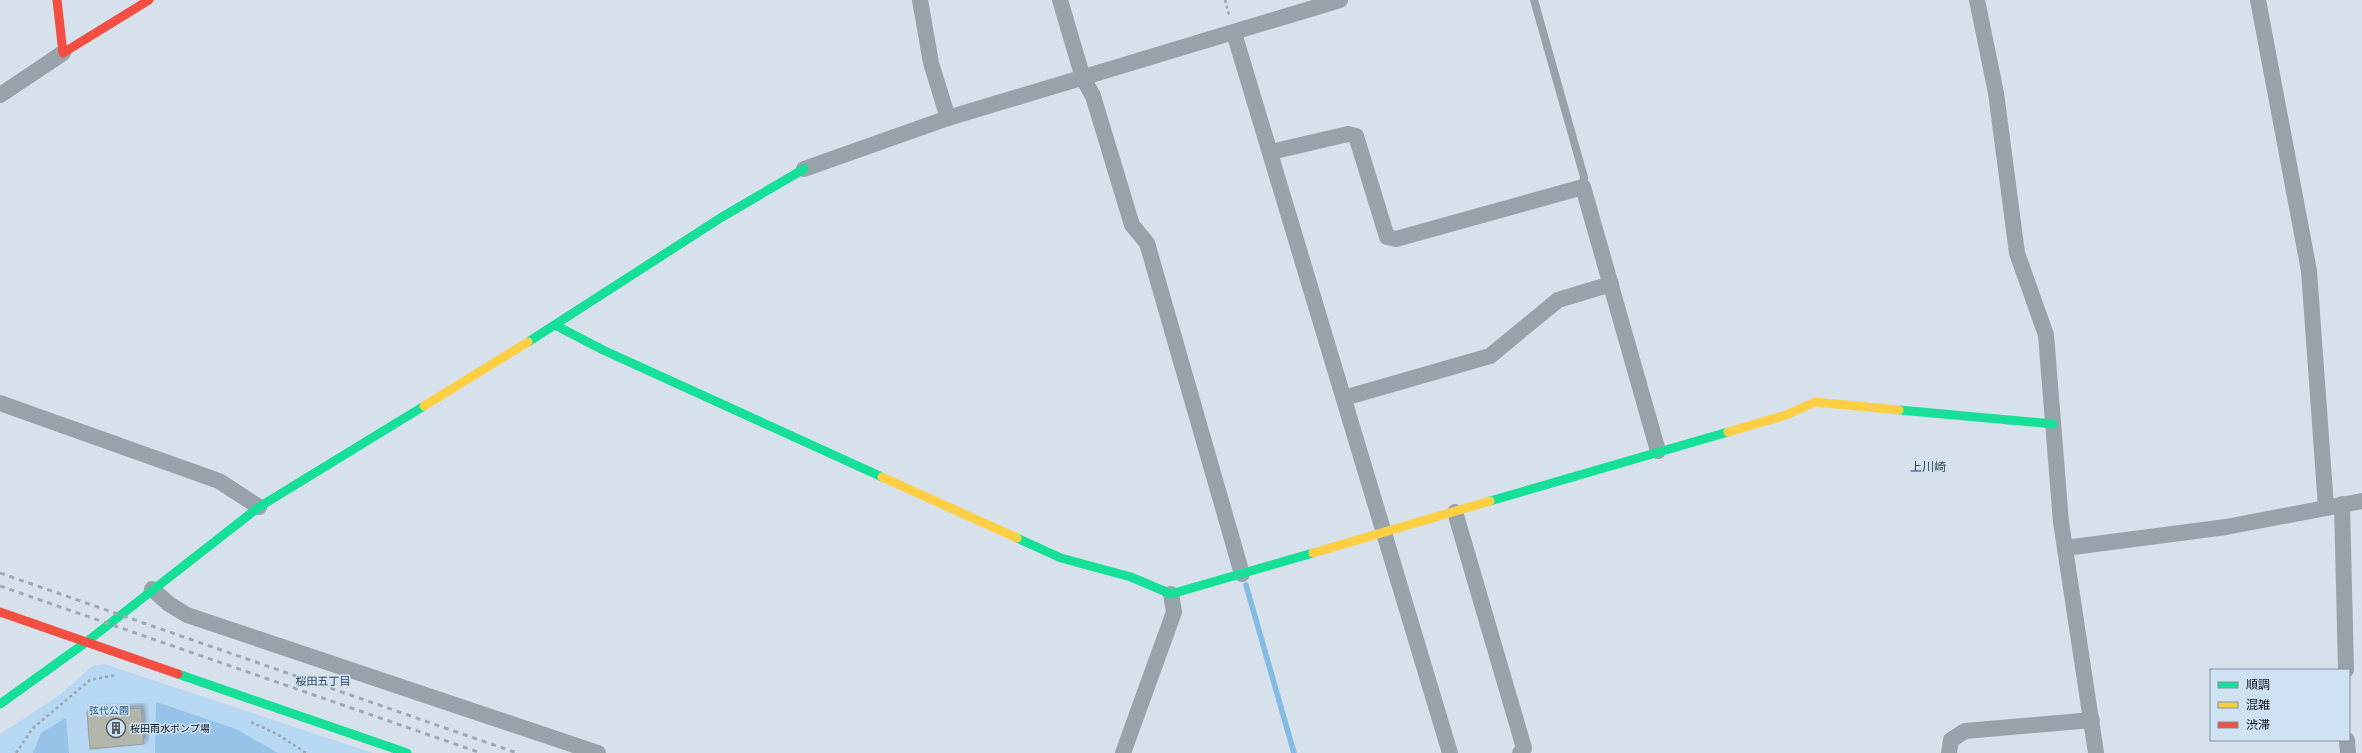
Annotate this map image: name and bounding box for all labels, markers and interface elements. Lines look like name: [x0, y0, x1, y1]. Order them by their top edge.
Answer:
district label: 上川崎: [1910, 459, 1946, 475]
legend: [2210, 669, 2350, 741]
district label: 桜田五丁目: [296, 674, 351, 689]
text: 順調: [2246, 677, 2270, 693]
text: 混雑: [2246, 697, 2270, 713]
park label: 弦代公園: [89, 704, 129, 718]
building icon: 桜田雨水ポンプ場: [105, 717, 127, 739]
text: 渋滞: [2246, 717, 2270, 733]
place label: 桜田雨水ポンプ場: [130, 722, 210, 736]

